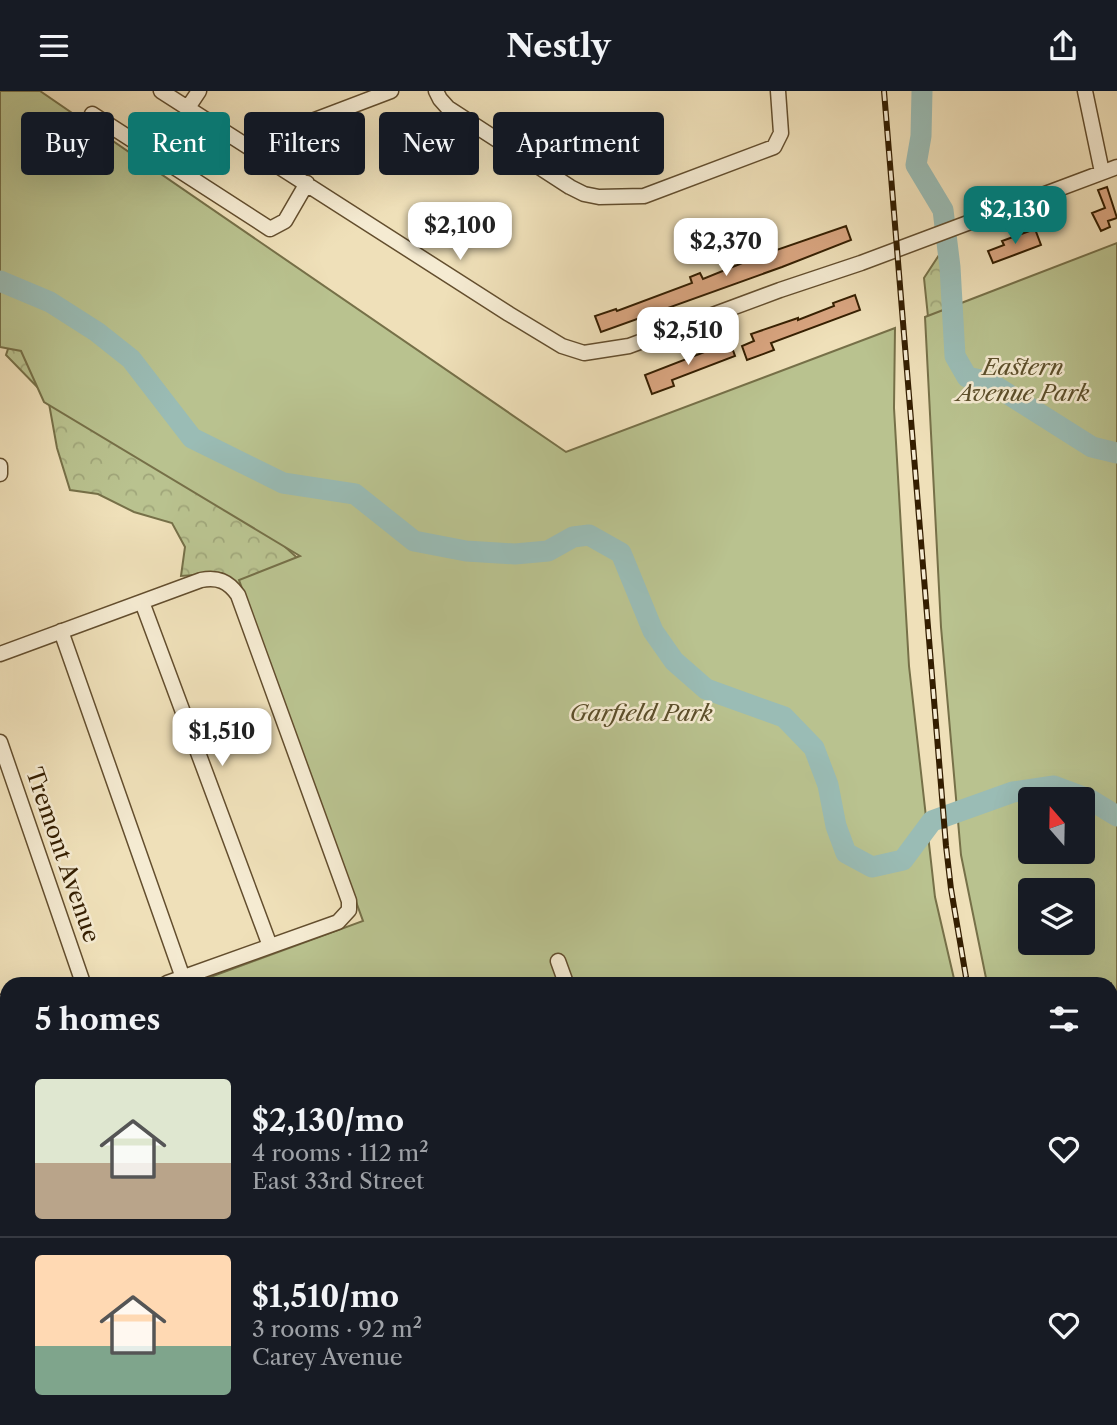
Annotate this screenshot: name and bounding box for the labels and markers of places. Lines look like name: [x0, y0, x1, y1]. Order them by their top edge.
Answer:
pin: $2,130: [958, 187, 1072, 246]
pin: $2,100: [403, 202, 517, 262]
pin: $2,370: [669, 219, 783, 278]
pin: $2,510: [631, 307, 745, 367]
pin: $1,510: [165, 709, 279, 768]

